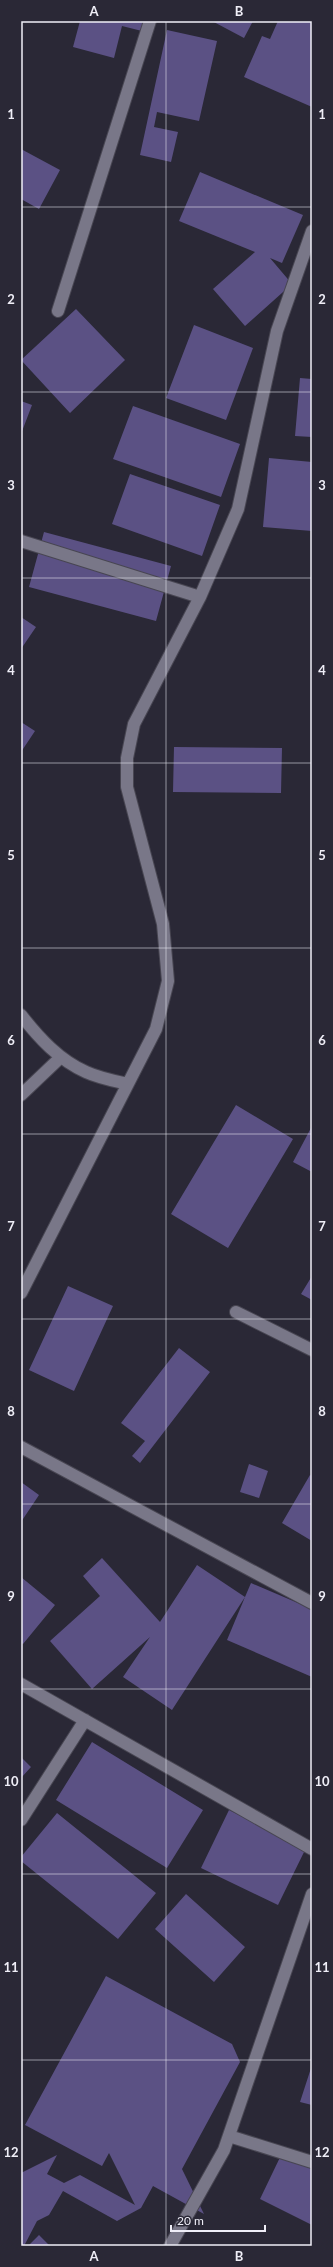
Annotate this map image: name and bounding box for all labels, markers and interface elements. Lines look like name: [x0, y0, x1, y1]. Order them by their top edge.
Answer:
text: A: [88, 3, 99, 19]
text: B: [235, 3, 244, 19]
text: 1: [7, 106, 15, 122]
text: 1: [318, 106, 326, 122]
text: 2: [7, 291, 15, 307]
text: 2: [318, 291, 326, 307]
text: 3: [7, 477, 15, 493]
text: 3: [318, 477, 326, 493]
text: 4: [7, 662, 15, 678]
text: 4: [318, 662, 326, 678]
text: 5: [7, 847, 15, 863]
text: 5: [318, 847, 326, 863]
text: 6: [7, 1032, 15, 1048]
text: 6: [318, 1032, 326, 1048]
text: 7: [7, 1218, 15, 1234]
text: 7: [318, 1218, 326, 1234]
text: 8: [7, 1403, 15, 1419]
text: 8: [318, 1403, 326, 1419]
text: 9: [7, 1588, 15, 1604]
text: 9: [318, 1588, 326, 1604]
text: 10: [3, 1773, 19, 1789]
text: 10: [314, 1773, 330, 1789]
text: 11: [3, 1959, 19, 1975]
text: 11: [314, 1959, 330, 1975]
text: 12: [3, 2144, 19, 2160]
text: 12: [314, 2144, 330, 2160]
scale bar: [171, 2207, 265, 2233]
text: 20 m: [177, 2213, 204, 2228]
text: A: [88, 2248, 99, 2264]
text: B: [235, 2248, 244, 2264]

